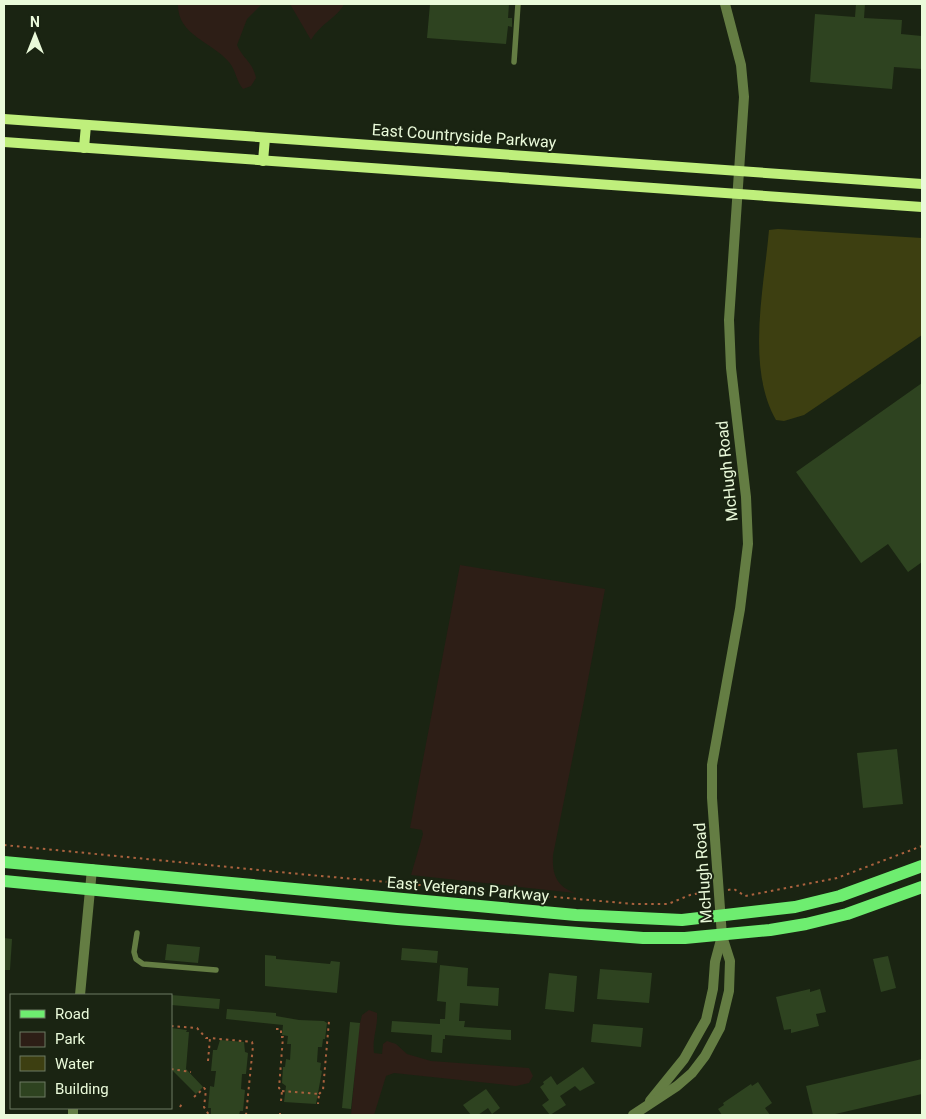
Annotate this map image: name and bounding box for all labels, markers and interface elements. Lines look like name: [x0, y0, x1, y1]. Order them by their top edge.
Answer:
north arrow: [10, 10, 60, 60]
text: N: [30, 14, 40, 30]
street label: East Countryside Parkway: [371, 120, 557, 152]
street label: McHugh Road: [712, 420, 742, 522]
street label: McHugh Road: [690, 822, 716, 924]
street label: East Veterans Parkway: [386, 872, 550, 906]
legend: [10, 994, 172, 1109]
text: Road: [55, 1005, 89, 1023]
text: Park: [55, 1030, 86, 1048]
text: Water: [55, 1055, 94, 1073]
text: Building: [55, 1080, 109, 1098]

